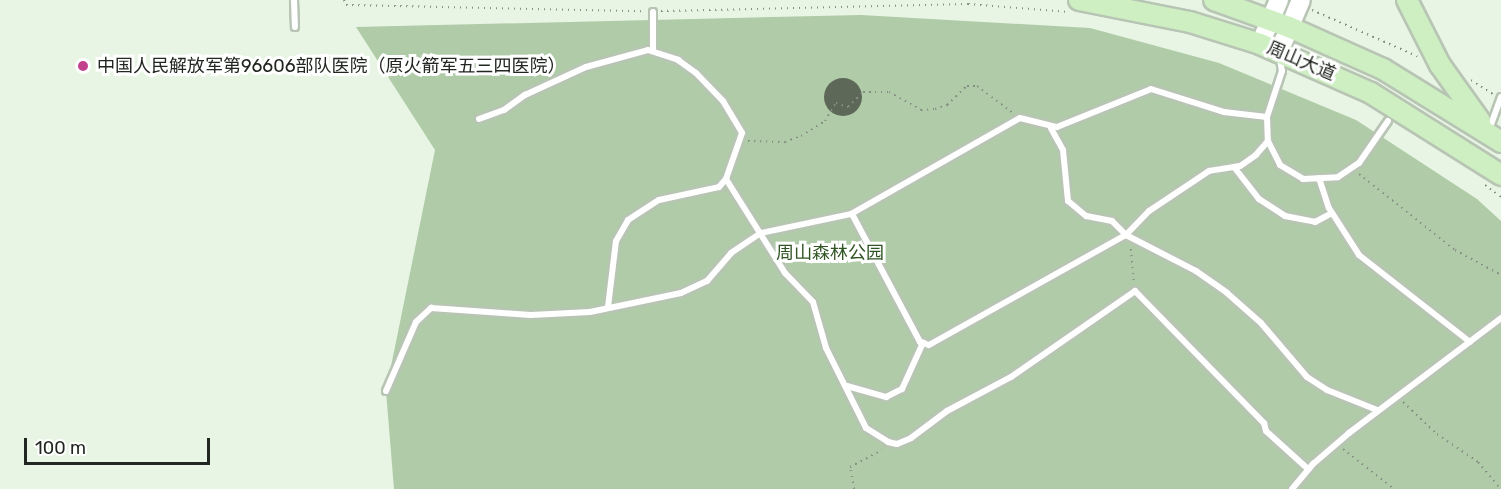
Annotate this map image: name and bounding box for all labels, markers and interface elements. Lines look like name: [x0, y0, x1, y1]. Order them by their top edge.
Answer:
street label: 周山大道: [1264, 37, 1338, 85]
place label: 中国人民解放军第96606部队医院（原火箭军五三四医院）: [97, 55, 565, 77]
marker: 中国人民解放军第96606部队医院（原火箭军五三四医院）: [74, 57, 92, 75]
park label: 周山森林公园: [776, 242, 884, 264]
scale bar: [27, 426, 213, 464]
text: 100 m: [35, 437, 86, 459]

